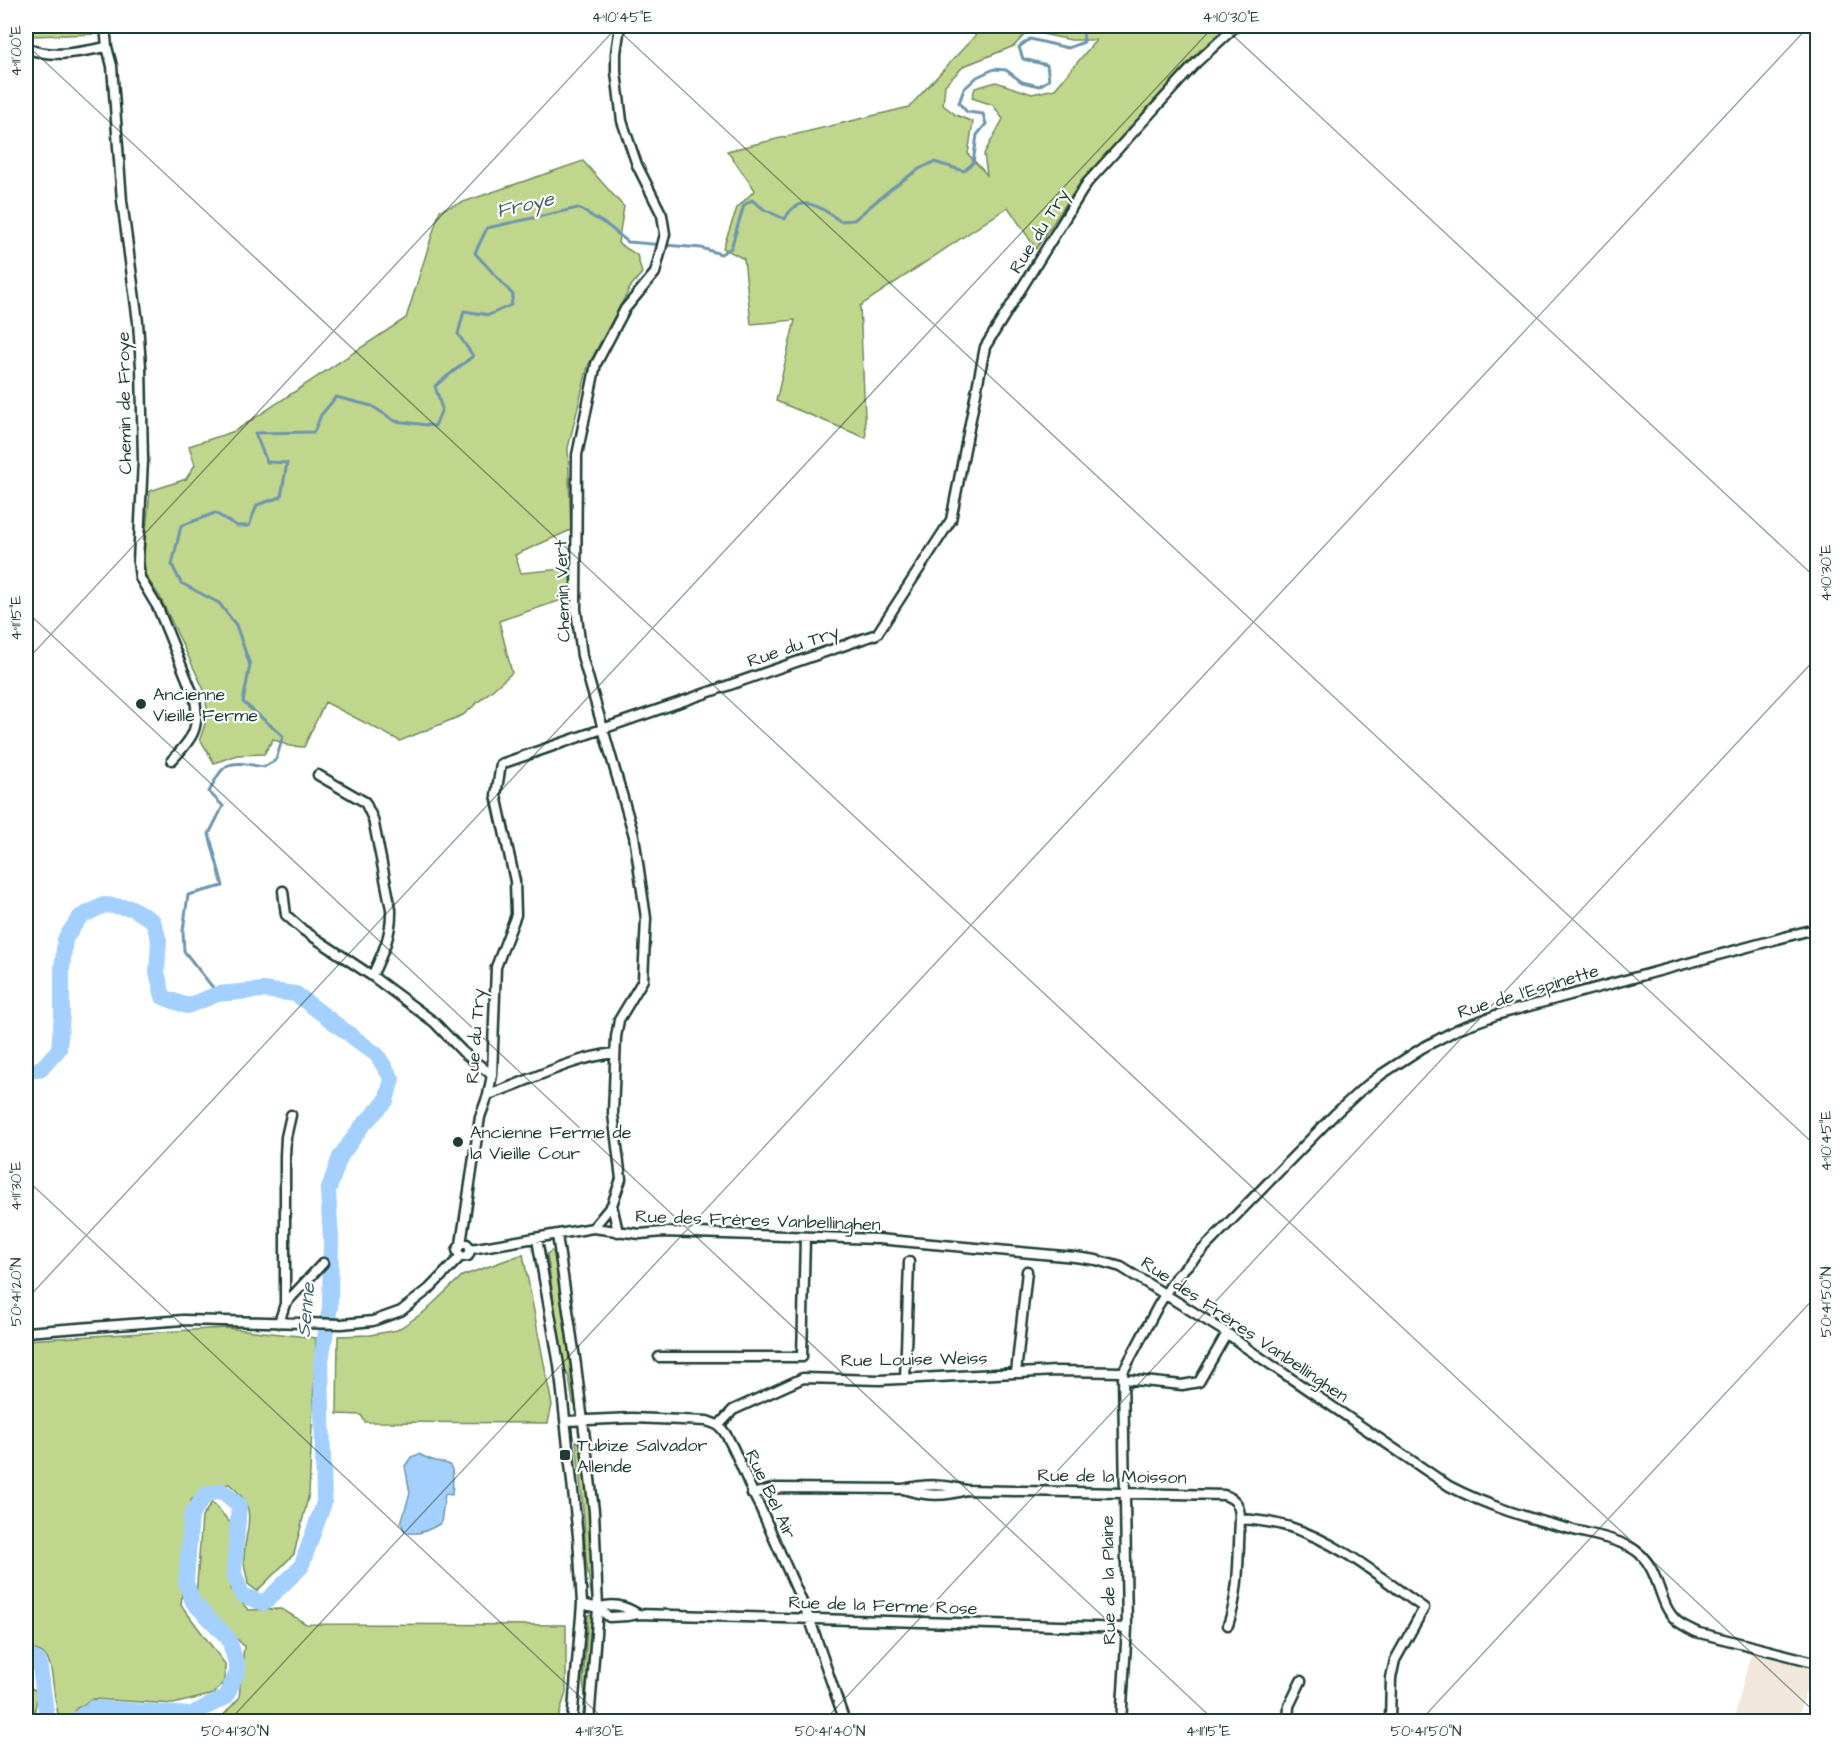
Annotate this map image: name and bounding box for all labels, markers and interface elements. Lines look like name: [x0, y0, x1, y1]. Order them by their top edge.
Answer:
text: 4°10'45"E: [592, 7, 652, 28]
text: 4°10'30"E: [1203, 7, 1260, 28]
text: 4°11'00"E: [6, 25, 27, 77]
street label: Rue du Try: [1004, 184, 1076, 279]
water label: Froye: [494, 185, 558, 226]
street label: Chemin de Froye: [111, 331, 139, 475]
street label: Chemin Vert: [548, 539, 577, 643]
text: 4°10'30"E: [1816, 544, 1837, 601]
text: 4°11'15"E: [6, 596, 27, 640]
street label: Rue du Try: [744, 619, 843, 675]
place label: Ancienne Vieille Ferme: [153, 682, 258, 728]
marker: Ancienne Vieille Ferme: [134, 697, 148, 711]
street label: Rue de l'Espinette: [1455, 958, 1602, 1025]
street label: Rue du Try: [460, 987, 492, 1085]
text: 4°10'45"E: [1816, 1111, 1837, 1171]
place label: Ancienne Ferme de la Vieille Cour: [470, 1120, 632, 1166]
marker: Ancienne Ferme de la Vieille Cour: [451, 1135, 465, 1149]
text: 4°11'30"E: [6, 1161, 27, 1211]
street label: Rue des Frères Vanbellinghen: [635, 1204, 881, 1238]
street label: Rue des Frères Vanbellinghen: [1135, 1250, 1354, 1409]
text: 50°41'20"N: [6, 1258, 27, 1326]
text: 50°41'50"N: [1816, 1267, 1837, 1337]
water label: Senne: [290, 1281, 322, 1338]
street label: Rue Louise Weiss: [840, 1346, 988, 1373]
place label: Tubize Salvador Allende: [577, 1433, 707, 1479]
street label: Rue Bel Air: [739, 1446, 802, 1543]
marker: Tubize Salvador Allende: [558, 1448, 572, 1462]
street label: Rue de la Moisson: [1037, 1463, 1187, 1490]
street label: Rue de la Plaine: [1095, 1515, 1122, 1645]
street label: Rue de la Ferme Rose: [788, 1590, 978, 1621]
text: 50°41'30"N: [201, 1721, 269, 1742]
text: 4°11'30"E: [574, 1721, 624, 1742]
text: 50°41'40"N: [795, 1721, 865, 1742]
text: 4°11'15"E: [1186, 1721, 1230, 1742]
text: 50°41'50"N: [1391, 1721, 1461, 1742]

